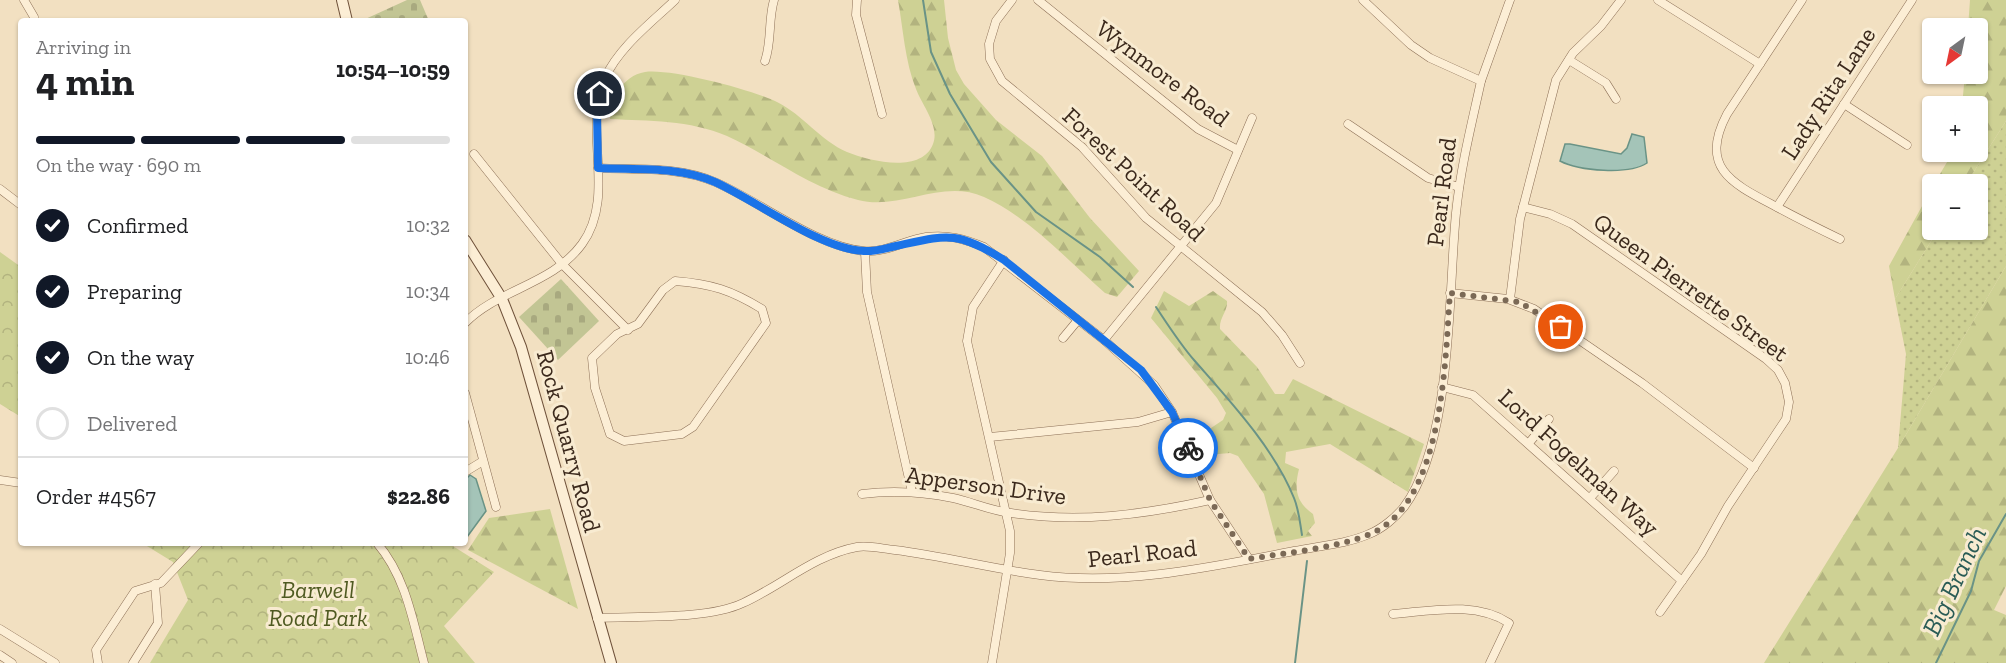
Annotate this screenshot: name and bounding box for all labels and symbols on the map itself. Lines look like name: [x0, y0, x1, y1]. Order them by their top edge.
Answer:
street label: Wynmore Road: [1091, 14, 1235, 132]
north arrow: [1922, 18, 1988, 84]
street label: Lady Rita Lane: [1774, 21, 1882, 165]
pin: [574, 68, 625, 119]
street label: Forest Point Road: [1057, 101, 1211, 247]
street label: Pearl Road: [1420, 136, 1462, 248]
street label: Queen Pierrette Street: [1588, 207, 1794, 368]
pin: [1535, 301, 1586, 352]
street label: Rock Quarry Road: [531, 347, 607, 535]
street label: Lord Fogelman Way: [1493, 382, 1666, 542]
courier: [1158, 418, 1218, 478]
street label: Apperson Drive: [904, 459, 1068, 511]
water label: Big Branch: [1915, 522, 1993, 640]
street label: Pearl Road: [1086, 533, 1198, 573]
park label: Barwell Road Park: [268, 575, 368, 632]

